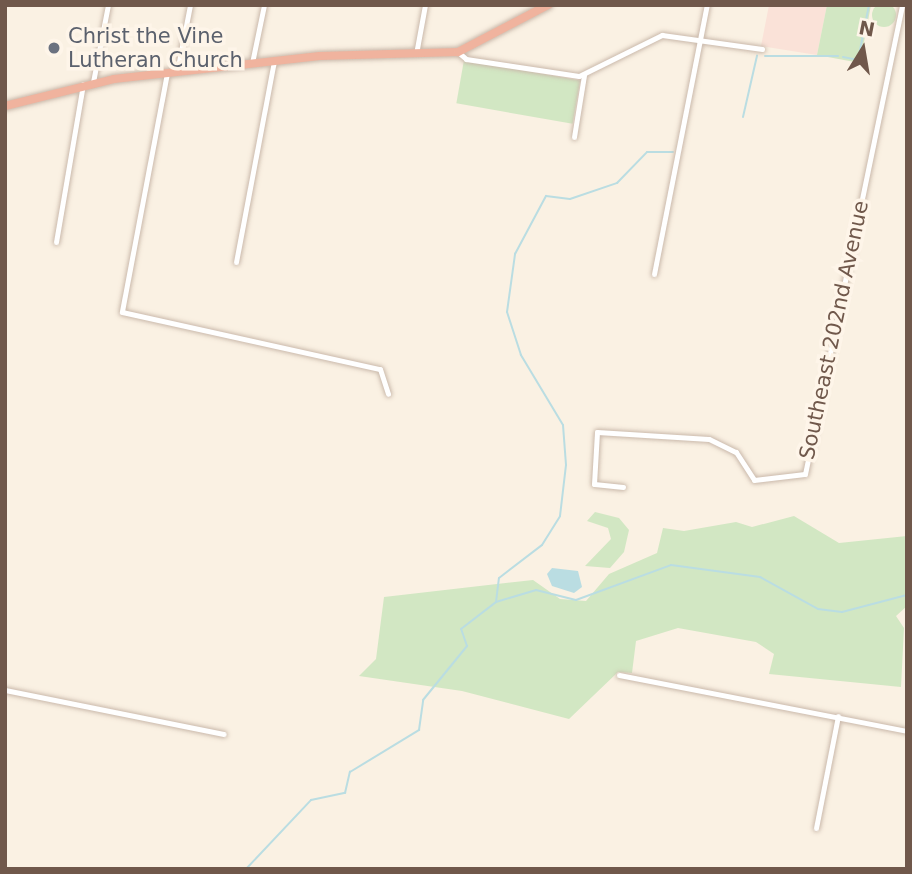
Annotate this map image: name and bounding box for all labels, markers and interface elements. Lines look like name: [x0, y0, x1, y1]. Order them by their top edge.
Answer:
north arrow: [828, 14, 898, 84]
text: N: [857, 16, 877, 41]
place label: Christ the Vine Lutheran Church: [68, 23, 243, 73]
marker: Christ the Vine Lutheran Church: [46, 40, 62, 56]
street label: Southeast 202nd Avenue: [794, 198, 874, 462]

